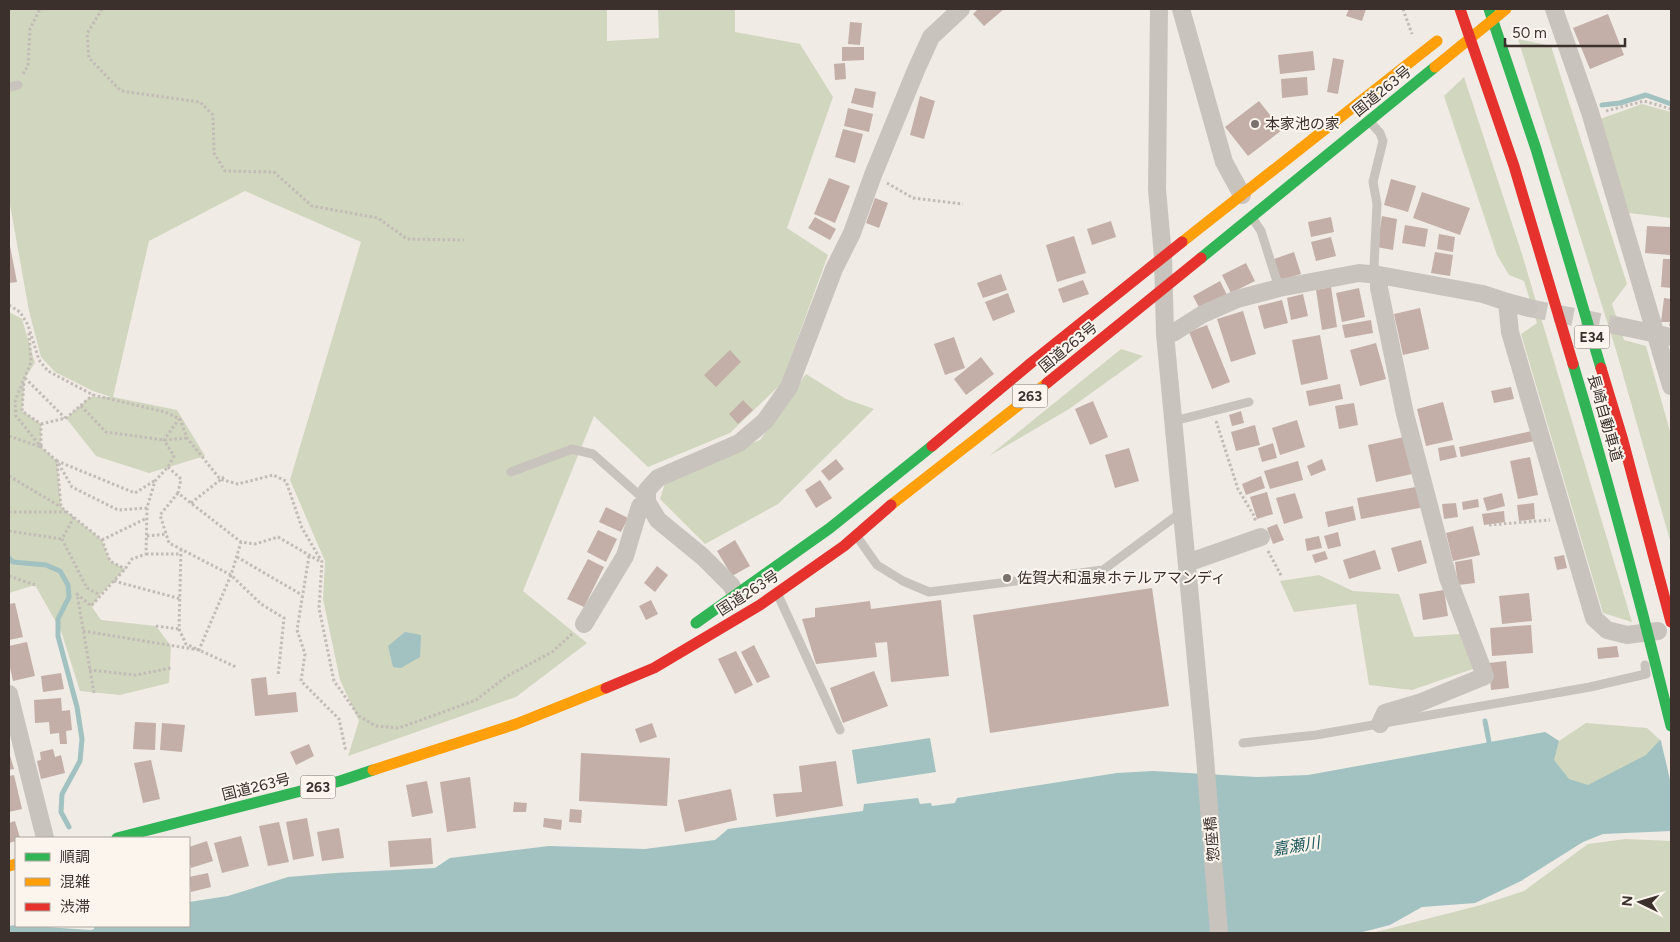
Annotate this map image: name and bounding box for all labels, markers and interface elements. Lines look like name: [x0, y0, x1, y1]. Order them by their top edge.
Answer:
scale bar: [1505, 15, 1625, 47]
text: 50 m: [1512, 24, 1547, 42]
street label: 国道263号: [1349, 62, 1415, 120]
place label: 本家池の家: [1265, 115, 1340, 133]
marker: 本家池の家: [1249, 118, 1261, 130]
street label: 国道263号: [1035, 318, 1101, 376]
road number: E34: [1574, 326, 1610, 348]
street label: 長崎自動車道: [1584, 372, 1626, 464]
road number: 263: [1012, 384, 1048, 408]
street label: 国道263号: [714, 566, 782, 620]
place label: 佐賀大和温泉ホテルアマンディ: [1017, 569, 1226, 587]
marker: 佐賀大和温泉ホテルアマンディ: [1001, 572, 1013, 584]
street label: 国道263号: [220, 770, 292, 804]
road number: 263: [300, 776, 336, 799]
street label: 惣座橋: [1201, 816, 1223, 862]
water label: 嘉瀬川: [1271, 833, 1323, 859]
legend: [15, 837, 190, 927]
text: 順調: [60, 848, 90, 866]
text: 混雑: [60, 873, 90, 891]
north arrow: [1615, 877, 1665, 927]
text: N: [1619, 895, 1636, 907]
text: 渋滞: [60, 898, 90, 916]

